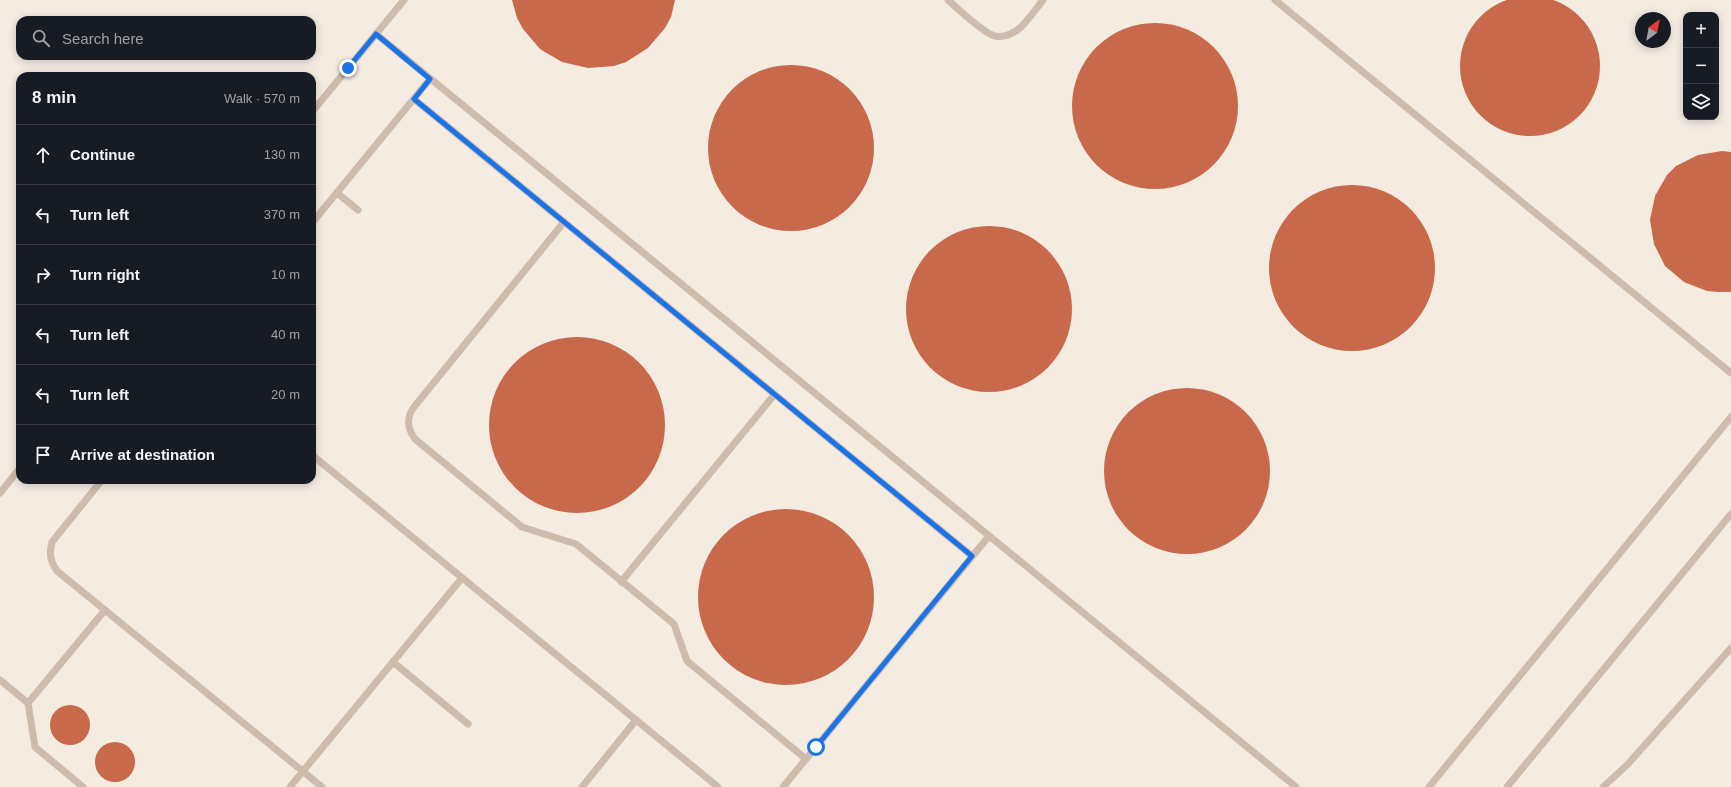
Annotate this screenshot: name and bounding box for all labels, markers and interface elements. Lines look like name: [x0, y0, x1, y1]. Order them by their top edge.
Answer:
north arrow: [1635, 12, 1671, 48]
map controls: [1683, 12, 1719, 120]
button: +: [1683, 12, 1719, 48]
search box: [16, 16, 316, 60]
icon: search: [30, 27, 52, 49]
text: Search here: [62, 30, 144, 47]
button: −: [1683, 48, 1719, 84]
route end: [339, 59, 357, 77]
button: layers: [1683, 84, 1719, 120]
text: 8 min: [32, 88, 76, 107]
text: Walk · 570 m: [224, 91, 300, 106]
icon: ahead: [32, 144, 54, 166]
text: Continue: [70, 146, 135, 163]
text: 130 m: [264, 147, 300, 162]
icon: left: [32, 204, 54, 226]
text: Turn left: [70, 206, 129, 223]
text: 370 m: [264, 207, 300, 222]
icon: right: [32, 264, 54, 286]
text: Turn right: [70, 266, 140, 283]
text: 10 m: [271, 267, 300, 282]
icon: left: [32, 324, 54, 346]
text: Turn left: [70, 326, 129, 343]
text: 40 m: [271, 327, 300, 342]
icon: left: [32, 384, 54, 406]
text: Turn left: [70, 386, 129, 403]
text: 20 m: [271, 387, 300, 402]
icon: arrive: [32, 444, 54, 466]
text: Arrive at destination: [70, 446, 215, 463]
route start: [807, 738, 825, 756]

